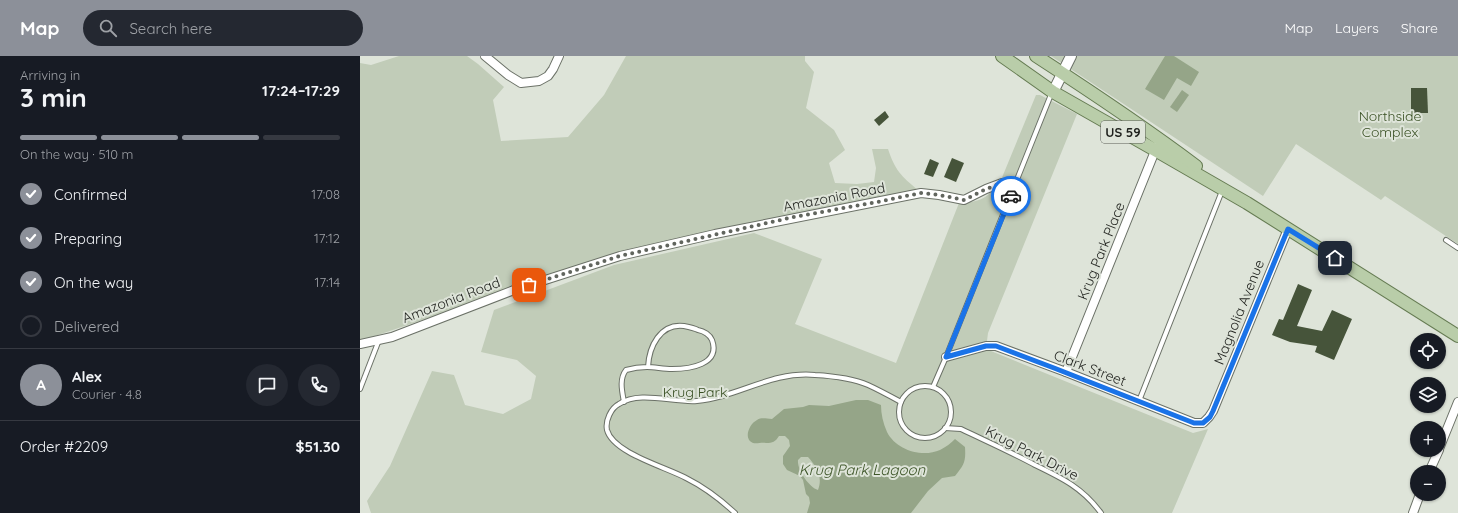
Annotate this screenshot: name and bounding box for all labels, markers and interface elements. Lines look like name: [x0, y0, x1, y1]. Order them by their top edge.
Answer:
search box: [83, 10, 363, 46]
text: Map: [20, 16, 59, 40]
icon: search: [97, 17, 119, 39]
text: Search here: [129, 19, 212, 38]
text: Map: [1284, 19, 1313, 37]
text: Layers: [1335, 19, 1379, 37]
text: Share: [1401, 19, 1438, 37]
text: Arriving in: [20, 67, 80, 83]
text: 3 min: [20, 81, 87, 114]
text: 17:24–17:29: [262, 81, 340, 100]
park label: Northside Complex: [1359, 107, 1421, 141]
road number: US 59: [1101, 121, 1145, 143]
text: On the way · 510 m: [20, 146, 133, 162]
courier: [991, 176, 1031, 216]
street label: Amazonia Road: [781, 178, 887, 216]
icon: check: [20, 183, 42, 205]
text: Confirmed: [54, 185, 127, 204]
icon: car: [1000, 185, 1022, 207]
text: 17:08: [311, 186, 340, 202]
street label: Krug Park Place: [1073, 199, 1129, 302]
icon: check: [20, 227, 42, 249]
text: Preparing: [54, 229, 122, 248]
text: 17:12: [314, 230, 340, 246]
pin: [1318, 241, 1352, 275]
icon: home: [1324, 247, 1346, 269]
street label: Magnolia Avenue: [1210, 257, 1268, 367]
pin: [512, 268, 546, 302]
icon: check: [20, 271, 42, 293]
text: On the way: [54, 273, 133, 292]
street label: Amazonia Road: [399, 273, 503, 327]
text: 17:14: [315, 274, 340, 290]
icon: bag: [518, 274, 540, 296]
text: Delivered: [54, 317, 119, 336]
map controls: [1410, 333, 1446, 501]
button: locate: [1410, 333, 1446, 369]
street label: Clark Street: [1051, 346, 1129, 390]
button: chat: [246, 364, 288, 406]
button: phone: [298, 364, 340, 406]
text: Alex: [72, 367, 102, 386]
text: A: [36, 375, 46, 394]
button: layers: [1410, 377, 1446, 413]
park label: Krug Park: [663, 383, 727, 401]
text: Courier · 4.8: [72, 386, 142, 402]
button: +: [1410, 421, 1446, 457]
street label: Krug Park Drive: [982, 422, 1082, 484]
text: Order #2209: [20, 437, 108, 456]
text: $51.30: [296, 437, 340, 456]
water label: Krug Park Lagoon: [799, 460, 926, 479]
button: −: [1410, 465, 1446, 501]

